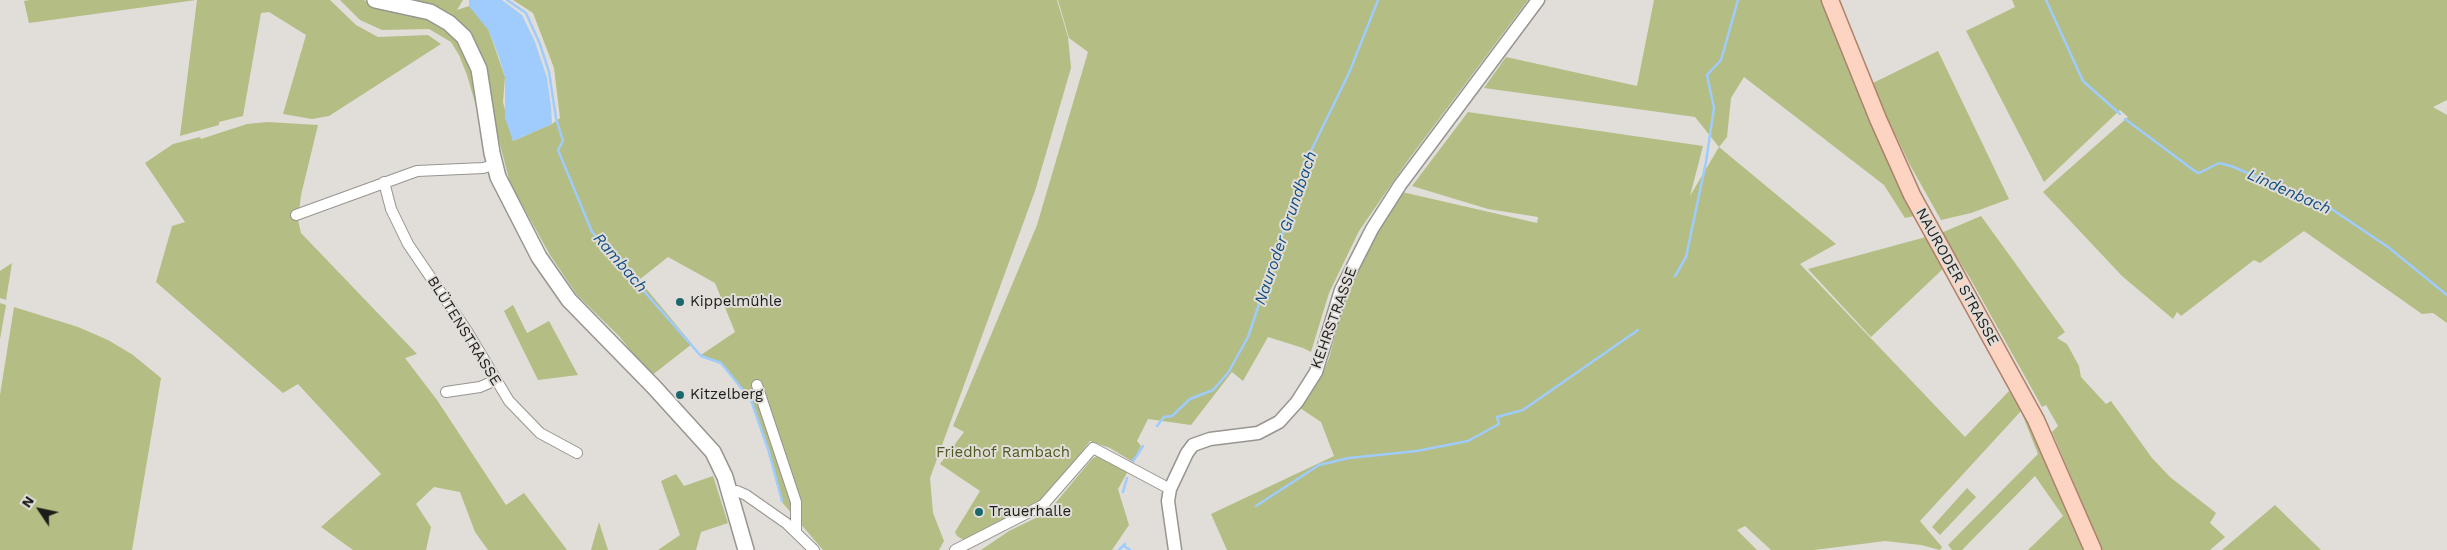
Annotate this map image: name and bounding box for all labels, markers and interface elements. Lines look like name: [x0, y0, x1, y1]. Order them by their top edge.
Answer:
water label: Nauroder Grundbach: [1251, 149, 1321, 307]
water label: Lindenbach: [2244, 165, 2334, 219]
street label: NAURODER STRASSE: [1912, 205, 2002, 349]
water label: Rambach: [589, 229, 651, 297]
street label: KEHRSTRASSE: [1307, 265, 1361, 371]
street label: BLÜTENSTRASSE: [423, 273, 505, 389]
place label: Kippelmühle: [690, 293, 782, 311]
marker: Kippelmühle: [674, 296, 686, 308]
place label: Kitzelberg: [690, 386, 763, 404]
marker: Kitzelberg: [674, 389, 686, 401]
park label: Friedhof Rambach: [936, 444, 1070, 462]
north arrow: [15, 485, 65, 535]
text: N: [18, 493, 37, 510]
place label: Trauerhalle: [989, 503, 1071, 521]
marker: Trauerhalle: [973, 506, 985, 518]

